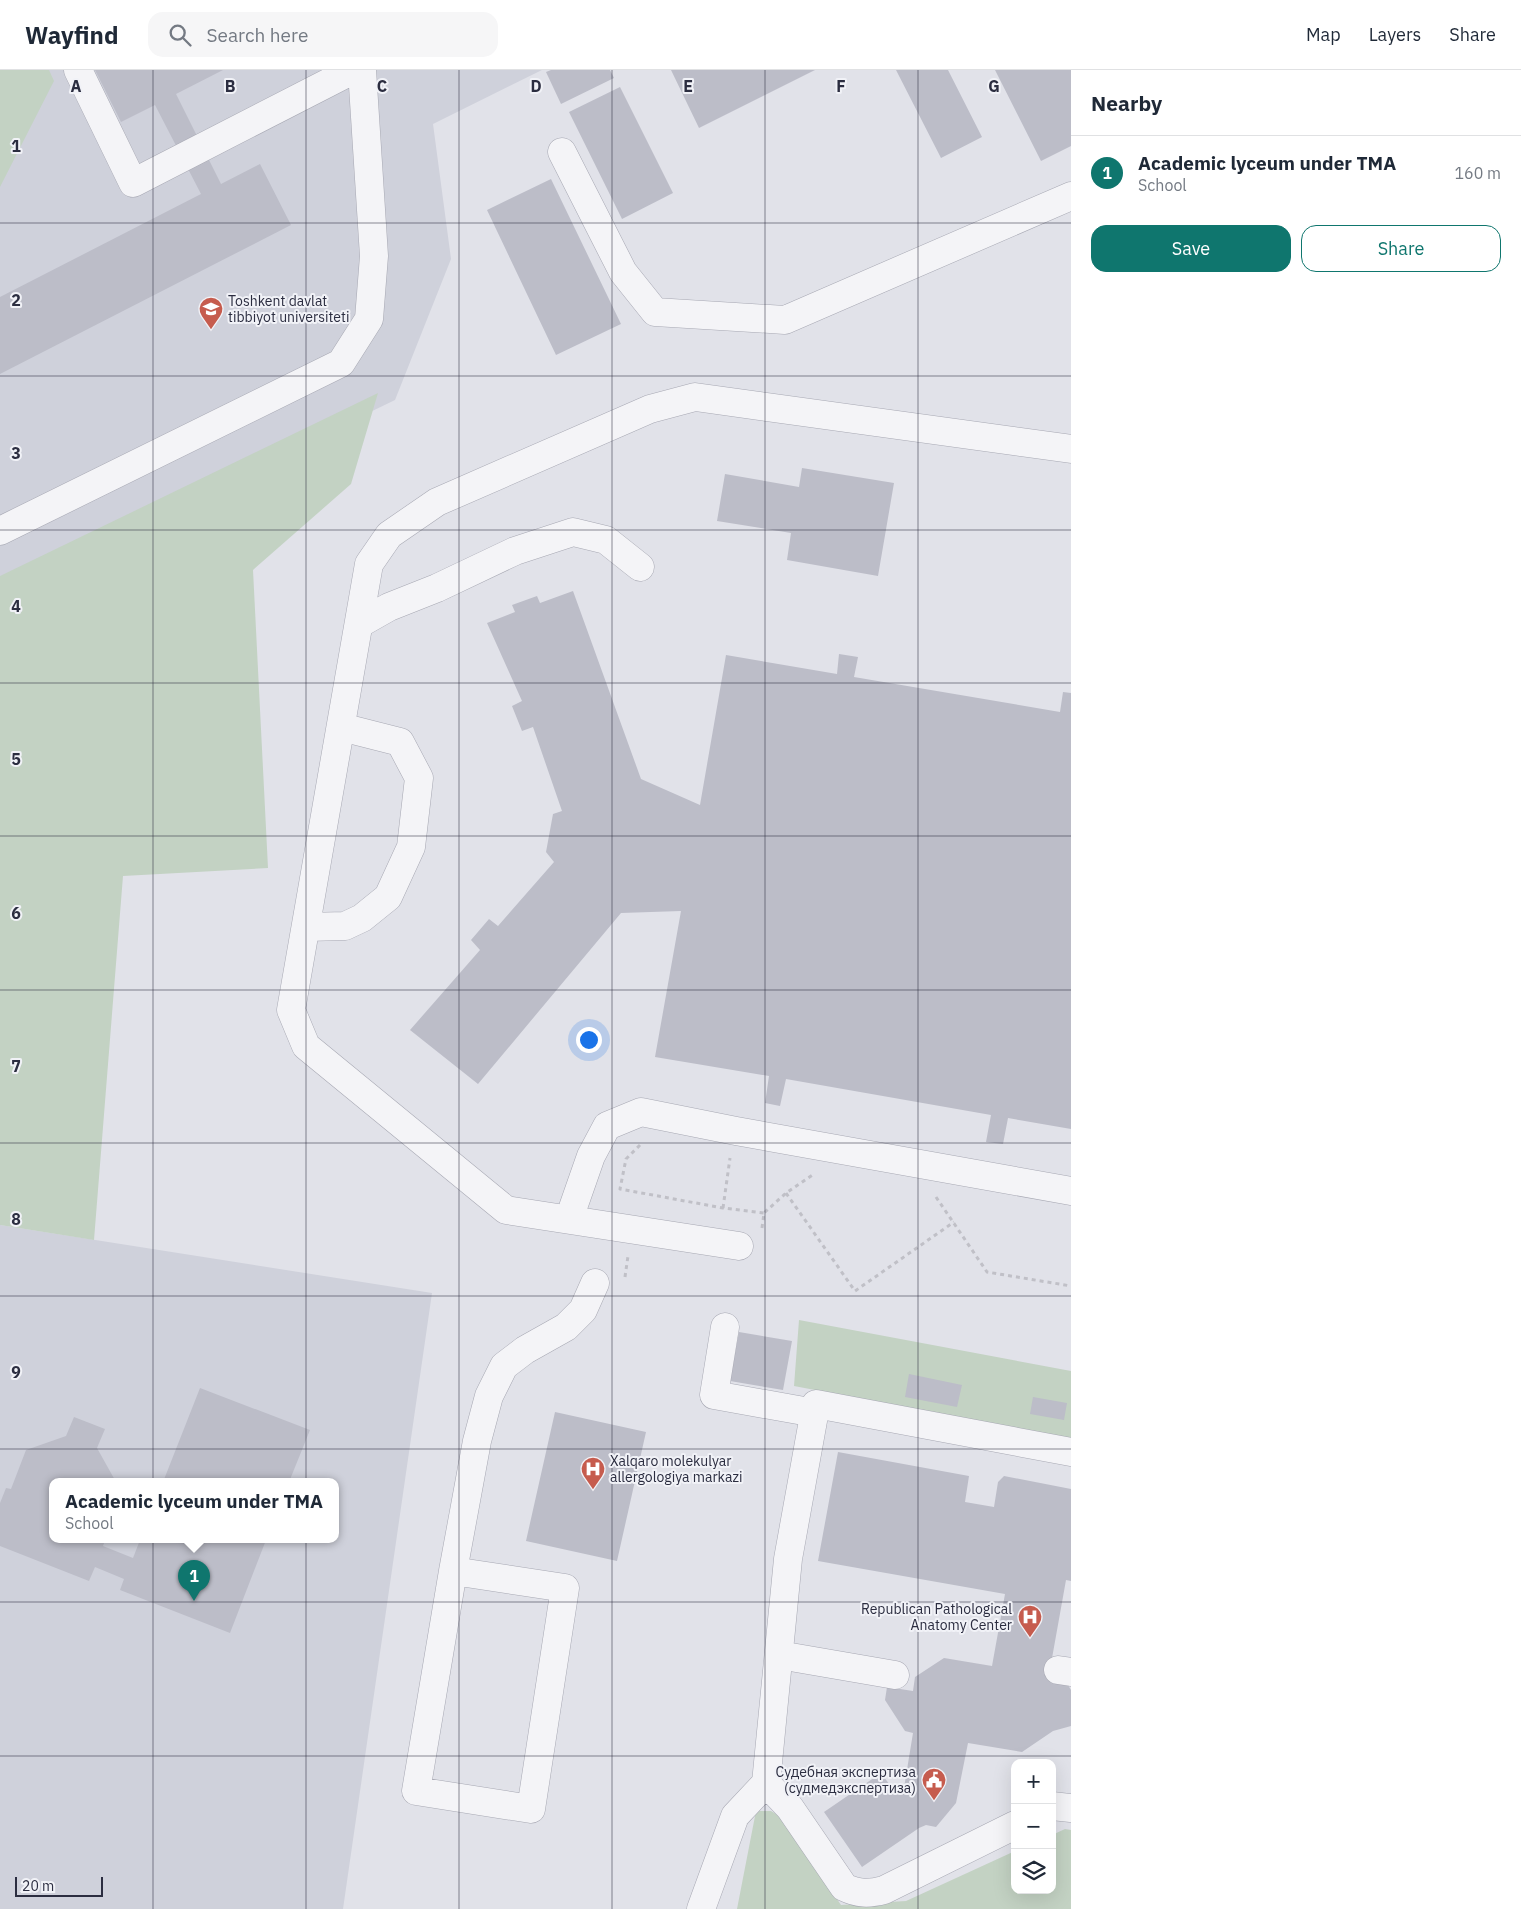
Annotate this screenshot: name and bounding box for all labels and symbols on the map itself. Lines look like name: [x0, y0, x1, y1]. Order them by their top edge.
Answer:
text: A: [71, 76, 82, 96]
text: B: [225, 76, 236, 96]
text: C: [377, 76, 387, 96]
text: D: [530, 76, 542, 96]
text: E: [683, 76, 693, 96]
text: F: [836, 76, 846, 96]
text: G: [988, 76, 1000, 96]
text: 1: [11, 136, 21, 156]
text: 2: [11, 290, 21, 310]
place label: Toshkent davlat tibbiyot universiteti: [228, 292, 349, 326]
school or university icon: Toshkent davlat tibbiyot universiteti: [198, 296, 224, 330]
text: 3: [11, 443, 21, 463]
text: 4: [11, 596, 21, 616]
text: 5: [11, 749, 21, 769]
text: 6: [11, 903, 21, 923]
your location: [576, 1027, 602, 1053]
text: 7: [11, 1056, 21, 1076]
text: 8: [11, 1209, 21, 1229]
text: 9: [11, 1362, 21, 1382]
place label: Xalqaro molekulyar allergologiya markazi: [610, 1452, 742, 1486]
hospital icon: Xalqaro molekulyar allergologiya markazi: [580, 1456, 606, 1490]
pin: 1: [178, 1560, 210, 1601]
place label: Republican Pathological Anatomy Center: [861, 1600, 1012, 1634]
hospital icon: Republican Pathological Anatomy Center: [1017, 1604, 1043, 1638]
place label: Судебная экспертиза (судмедэкспертиза): [775, 1763, 917, 1797]
public building icon: Судебная экспертиза (судмедэкспертиза): [921, 1767, 947, 1801]
scale bar: [15, 1874, 102, 1897]

